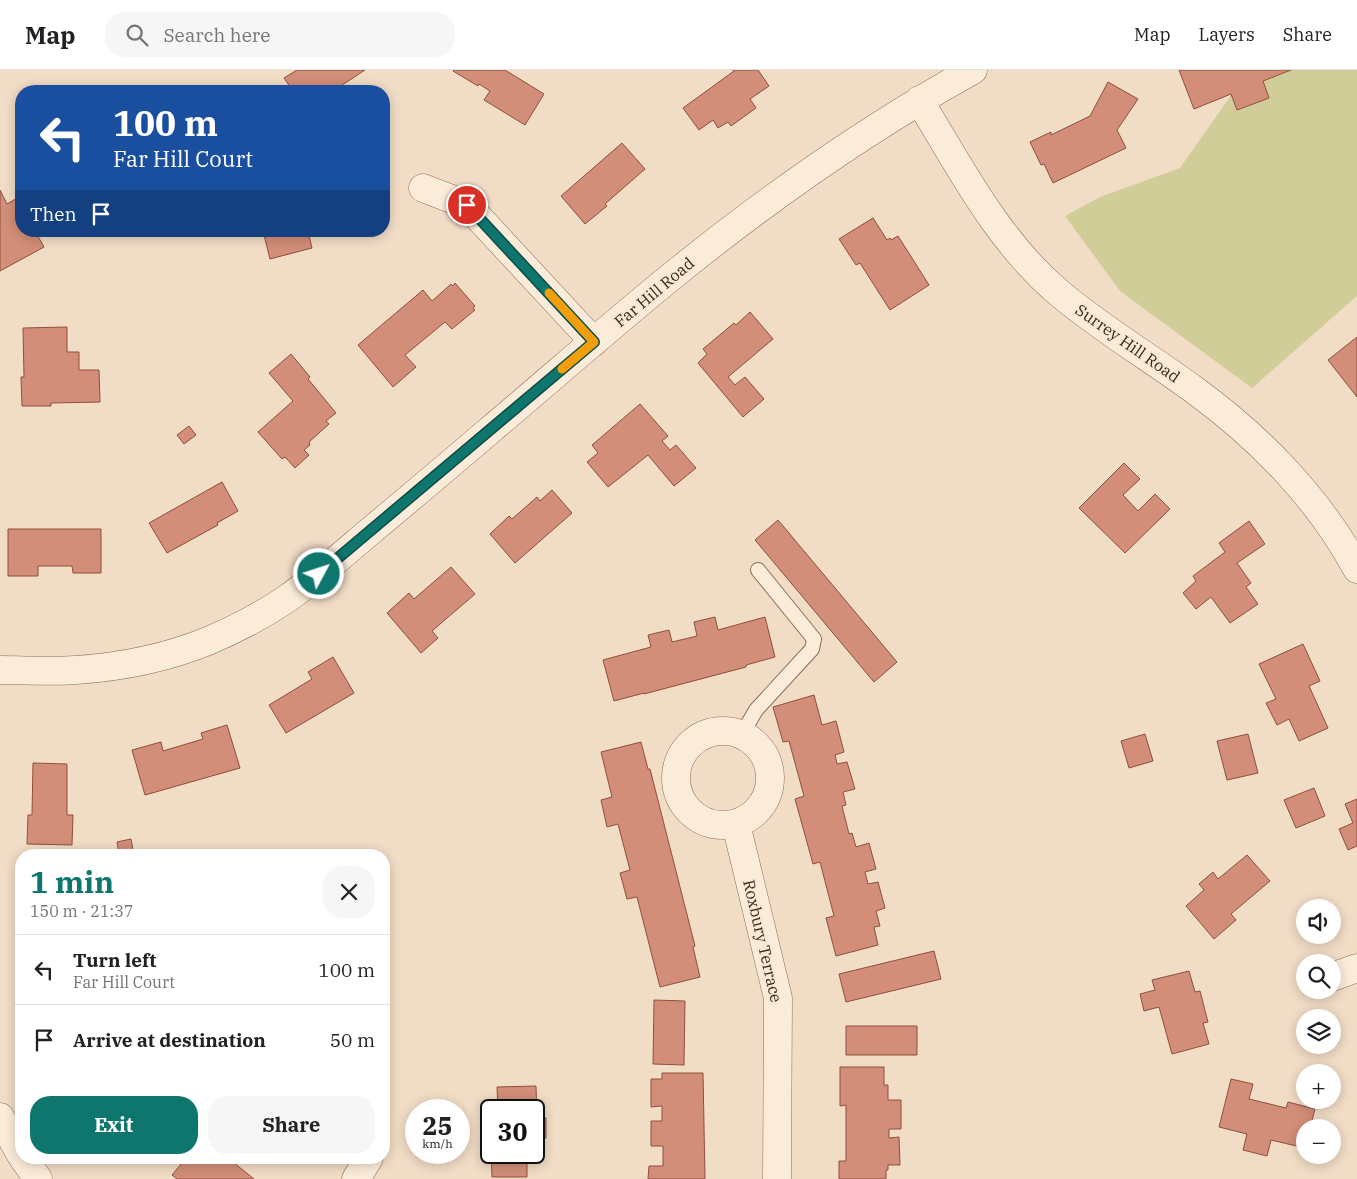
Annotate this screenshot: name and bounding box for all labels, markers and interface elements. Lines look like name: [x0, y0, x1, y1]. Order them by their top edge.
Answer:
search box: [105, 12, 455, 57]
text: Map: [25, 19, 75, 51]
icon: search: [123, 21, 151, 49]
text: Search here: [163, 23, 270, 47]
text: Map: [1134, 23, 1171, 46]
text: Layers: [1199, 23, 1255, 46]
text: Share: [1283, 23, 1332, 46]
text: 100 m: [113, 100, 218, 146]
icon: left: [30, 105, 95, 170]
text: Far Hill Court: [113, 144, 253, 173]
pin: [446, 184, 488, 226]
icon: arrive: [453, 191, 481, 219]
icon: arrive: [87, 200, 115, 228]
text: Then: [30, 202, 77, 226]
street label: Far Hill Road: [610, 253, 698, 331]
street label: Surrey Hill Road: [1072, 299, 1184, 387]
position arrow: [292, 547, 344, 599]
text: 1 min: [30, 862, 114, 901]
button: close: [323, 866, 375, 918]
street label: Roxbury Terrace: [739, 878, 787, 1004]
map controls: [1296, 899, 1341, 1164]
button: sound: [1296, 899, 1341, 944]
text: 150 m · 21:37: [30, 901, 133, 921]
text: Turn left: [73, 948, 156, 972]
button: search: [1296, 954, 1341, 999]
icon: left: [30, 956, 58, 984]
text: 100 m: [318, 958, 375, 982]
text: Far Hill Court: [73, 972, 175, 992]
button: layers: [1296, 1009, 1341, 1054]
icon: arrive: [30, 1026, 58, 1054]
text: Arrive at destination: [73, 1028, 266, 1052]
text: 50 m: [330, 1028, 375, 1052]
button: +: [1296, 1064, 1341, 1109]
button: Exit: [30, 1096, 198, 1154]
button: Share: [208, 1096, 375, 1154]
speed limit sign: 30: [480, 1099, 545, 1164]
text: 25: [422, 1109, 453, 1142]
button: −: [1296, 1119, 1341, 1164]
text: km/h: [422, 1136, 453, 1151]

